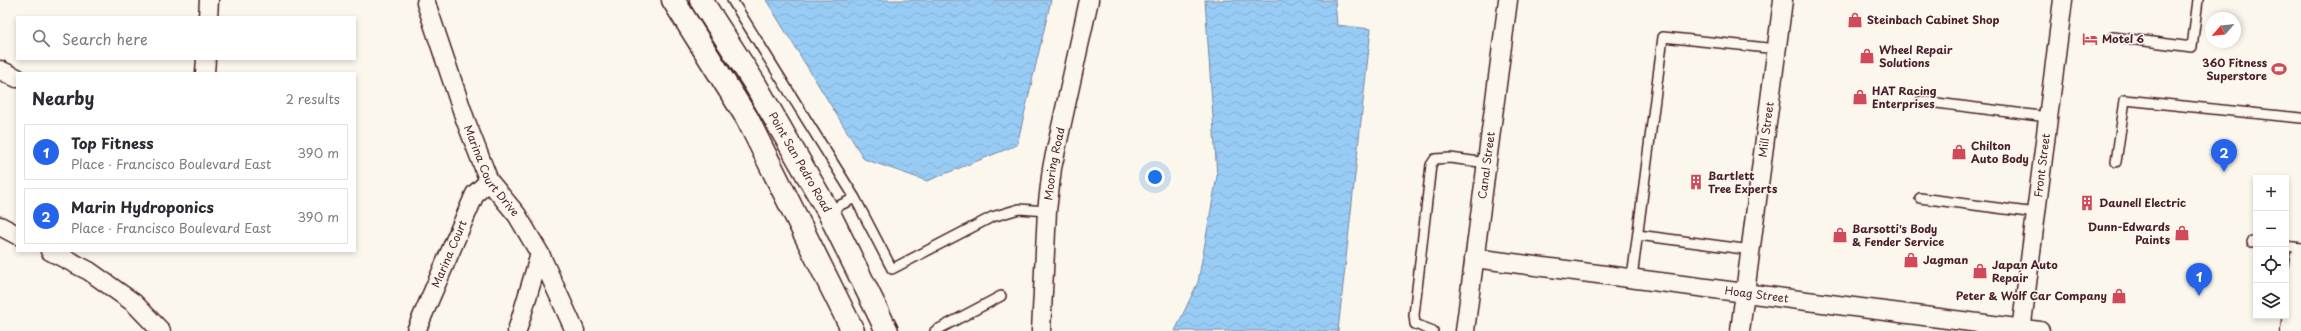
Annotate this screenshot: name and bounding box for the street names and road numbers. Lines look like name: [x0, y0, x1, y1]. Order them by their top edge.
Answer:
street label: Mill Street: [1754, 101, 1778, 158]
street label: Point San Pedro Road: [765, 108, 836, 215]
street label: Marina Court Drive: [460, 122, 524, 220]
street label: Mooring Road: [1039, 125, 1069, 201]
street label: Canal Street: [1473, 130, 1499, 200]
street label: Front Street: [2029, 132, 2054, 198]
street label: Marina Court: [427, 217, 471, 290]
street label: Hoag Street: [1724, 281, 1790, 307]

